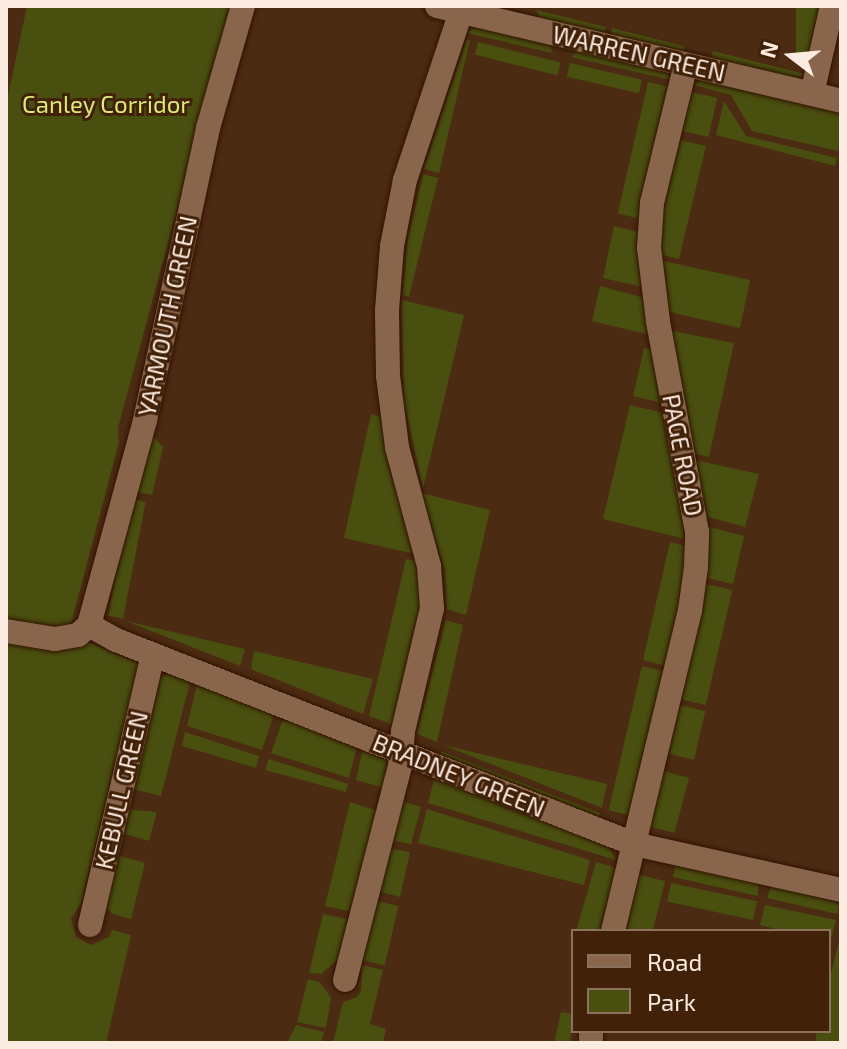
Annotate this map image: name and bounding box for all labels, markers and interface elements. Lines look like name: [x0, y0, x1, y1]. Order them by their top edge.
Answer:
north arrow: [751, 16, 831, 96]
street label: WARREN GREEN: [550, 19, 728, 87]
text: N: [753, 38, 783, 61]
park label: Canley Corridor: [22, 90, 190, 118]
street label: YARMOUTH GREEN: [132, 213, 202, 419]
street label: PAGE ROAD: [657, 392, 709, 518]
street label: KEBULL GREEN: [89, 708, 153, 872]
street label: BRADNEY GREEN: [368, 727, 550, 823]
legend: [571, 929, 831, 1033]
text: Road: [647, 947, 702, 976]
text: Park: [647, 987, 696, 1016]

